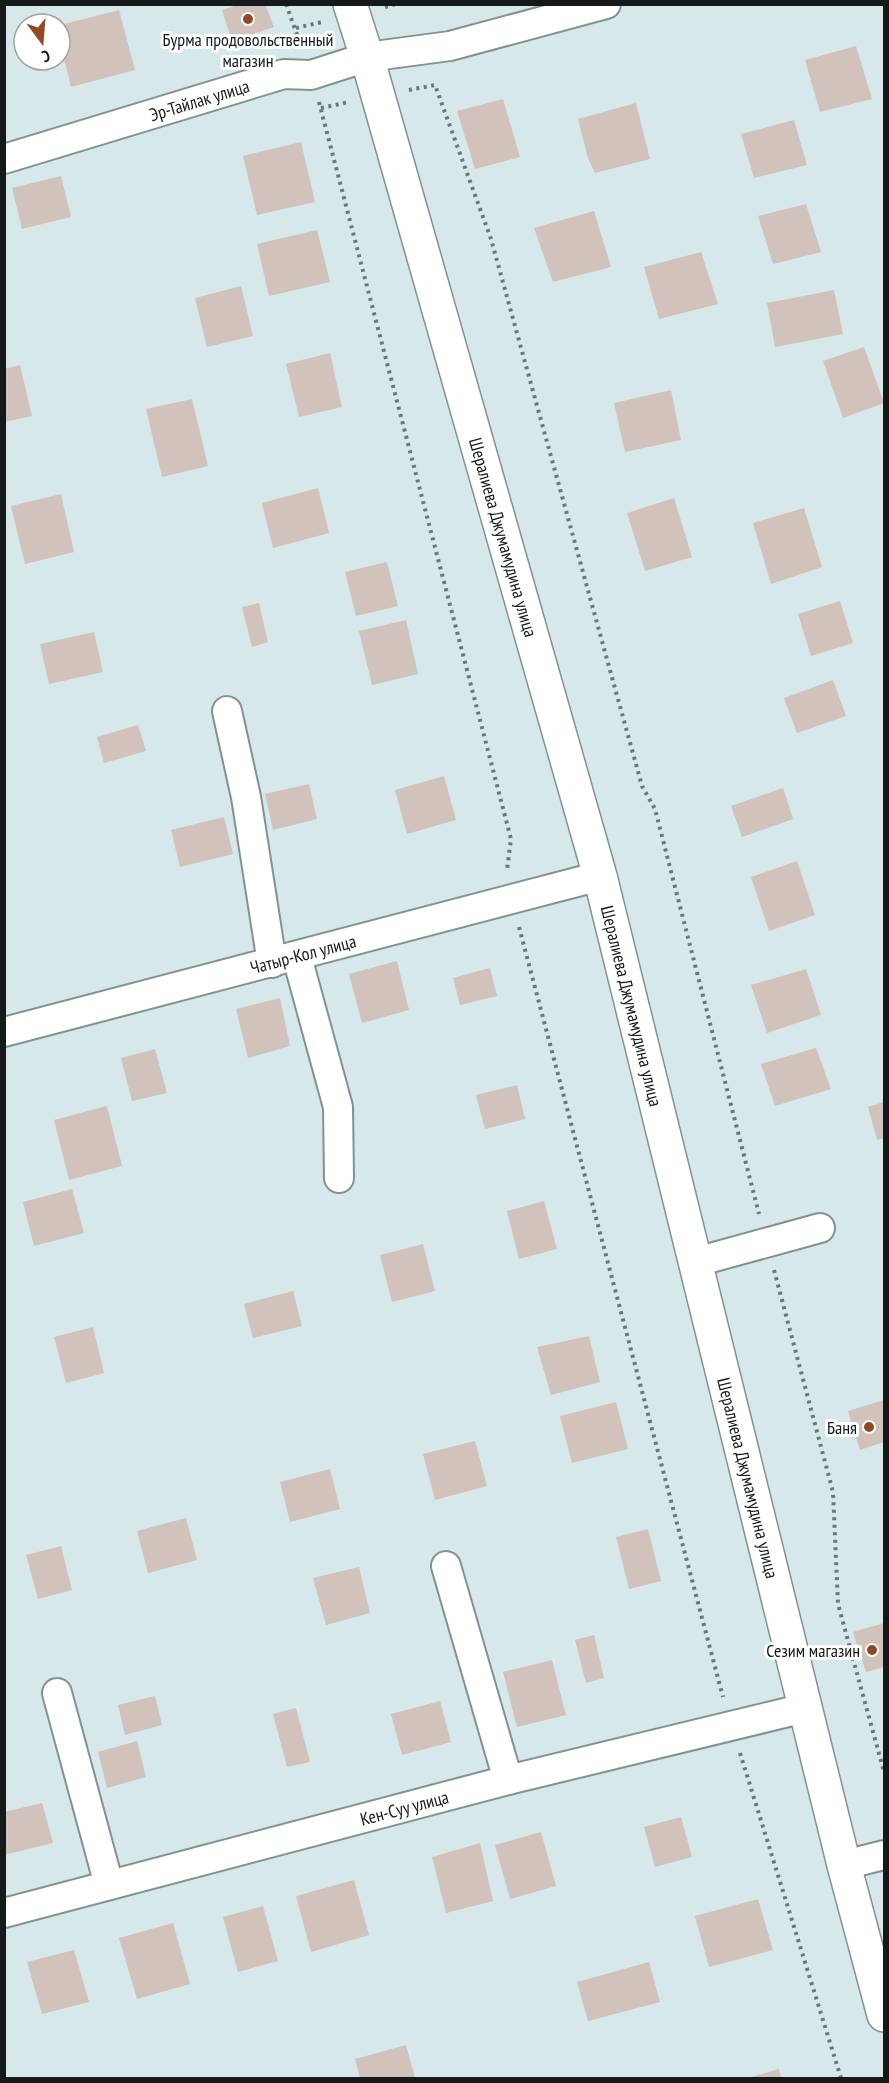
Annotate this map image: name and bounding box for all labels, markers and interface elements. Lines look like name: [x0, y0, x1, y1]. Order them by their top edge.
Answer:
north arrow: [12, 12, 72, 72]
marker: Бурма продовольственный магазин: [241, 12, 255, 26]
place label: Бурма продовольственный магазин: [163, 28, 333, 72]
text: С: [39, 46, 52, 67]
street label: Эр-Тайлак улица: [146, 74, 252, 126]
street label: Шералиева Джумамудина улица: [464, 435, 543, 639]
street label: Шералиева Джумамудина улица: [596, 903, 668, 1109]
street label: Чатыр-Кол улица: [248, 929, 358, 979]
street label: Шералиева Джумамудина улица: [713, 1375, 784, 1581]
place label: Баня: [827, 1416, 857, 1439]
marker: Баня: [862, 1420, 876, 1434]
place label: Сезим магазин: [766, 1639, 860, 1662]
marker: Сезим магазин: [865, 1643, 879, 1657]
street label: Кен-Суу улица: [358, 1785, 451, 1830]

